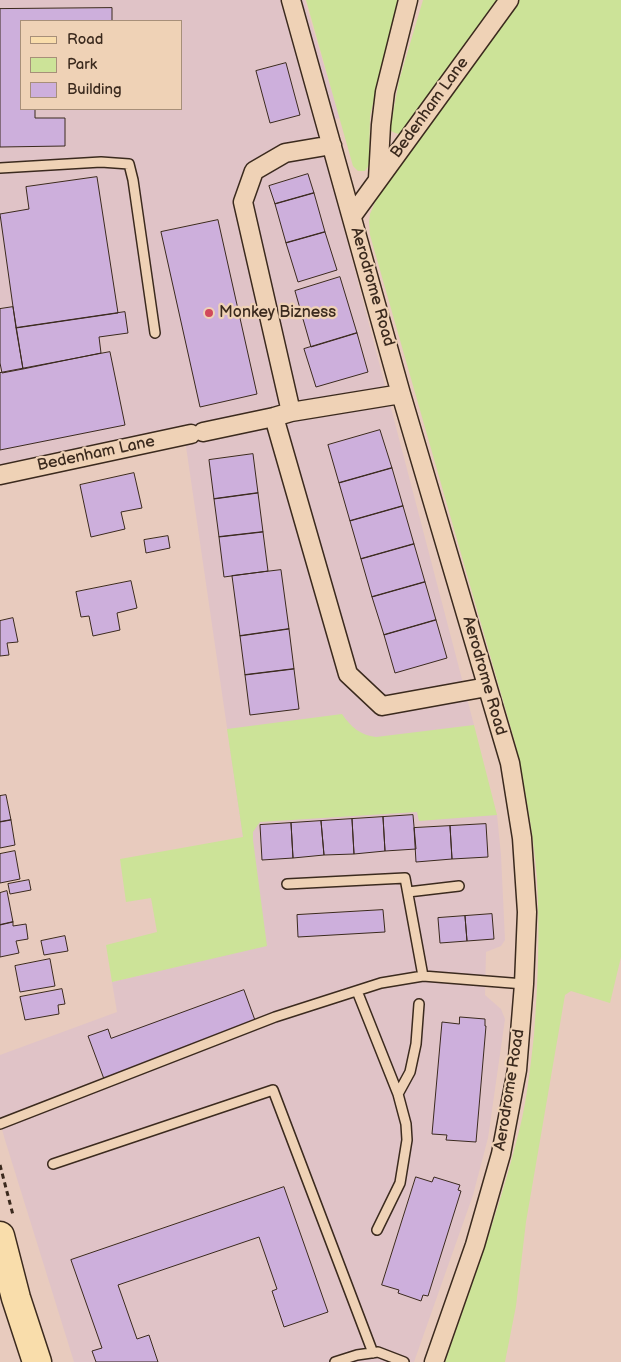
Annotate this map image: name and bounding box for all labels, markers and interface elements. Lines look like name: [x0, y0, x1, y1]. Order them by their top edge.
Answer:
legend: [20, 20, 182, 110]
text: Road: [67, 30, 103, 49]
street label: Bedenham Lane: [387, 54, 473, 162]
text: Park: [67, 55, 97, 74]
text: Building: [67, 80, 122, 99]
street label: Aerodrome Road: [346, 225, 398, 349]
place label: Monkey Bizness: [219, 303, 336, 323]
marker: Monkey Bizness: [203, 307, 215, 319]
street label: Bedenham Lane: [35, 432, 157, 476]
street label: Aerodrome Road: [458, 614, 510, 738]
street label: Aerodrome Road: [491, 1028, 529, 1152]

